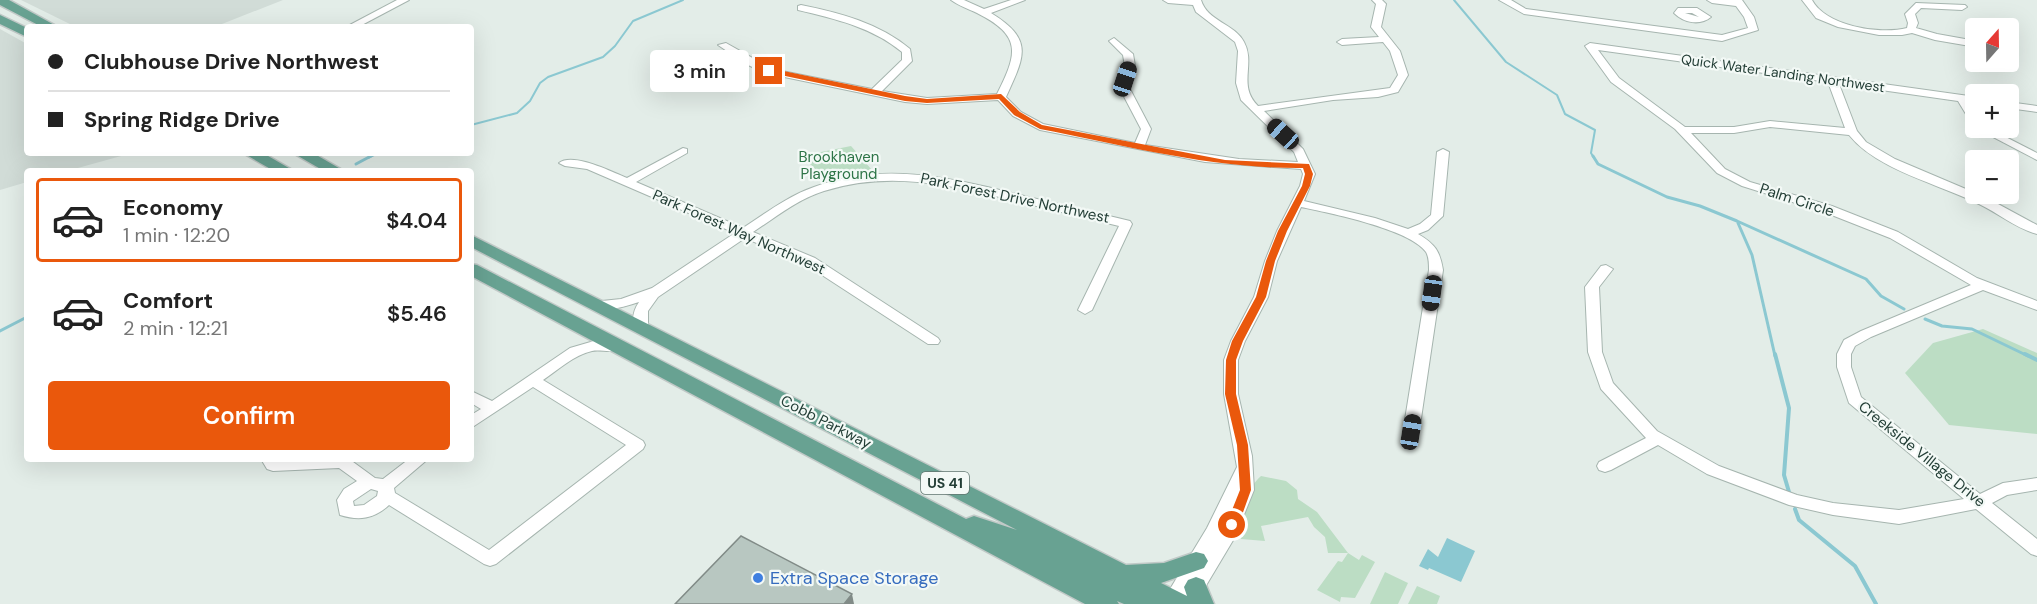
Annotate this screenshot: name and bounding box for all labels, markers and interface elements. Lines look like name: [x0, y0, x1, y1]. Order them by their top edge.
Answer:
north arrow: [1965, 18, 2019, 72]
map controls: [1965, 18, 2019, 204]
text: Clubhouse Drive Northwest: [84, 47, 379, 76]
callout: 3 min: [649, 50, 748, 92]
street label: Quick Water Landing Northwest: [1680, 50, 1886, 96]
route end: [755, 57, 782, 84]
text: 3 min: [673, 58, 726, 84]
car: [1111, 59, 1139, 99]
button: +: [1965, 84, 2019, 138]
text: Spring Ridge Drive: [84, 105, 280, 134]
car: [1264, 115, 1302, 153]
park label: Brookhaven Playground: [799, 147, 879, 184]
button: −: [1965, 150, 2019, 204]
street label: Park Forest Drive Northwest: [919, 168, 1111, 228]
street label: Palm Circle: [1757, 179, 1837, 221]
street label: Park Forest Way Northwest: [649, 185, 829, 279]
icon: car: [51, 193, 105, 247]
text: Economy: [123, 193, 223, 222]
text: $4.04: [386, 206, 447, 235]
text: 1 min · 12:20: [123, 222, 230, 248]
car: [1421, 274, 1443, 312]
icon: car: [51, 286, 105, 340]
text: Comfort: [123, 286, 213, 315]
text: $5.46: [387, 299, 447, 328]
text: 2 min · 12:21: [123, 315, 228, 341]
button: Confirm: [48, 381, 450, 450]
street label: Cobb Parkway: [777, 391, 875, 454]
street label: Creekside Village Drive: [1854, 397, 1990, 511]
car: [1399, 413, 1423, 451]
road number: US 41: [921, 472, 969, 494]
route start: [1218, 511, 1245, 538]
place label: Extra Space Storage: [770, 566, 938, 590]
marker: Extra Space Storage: [751, 571, 765, 585]

